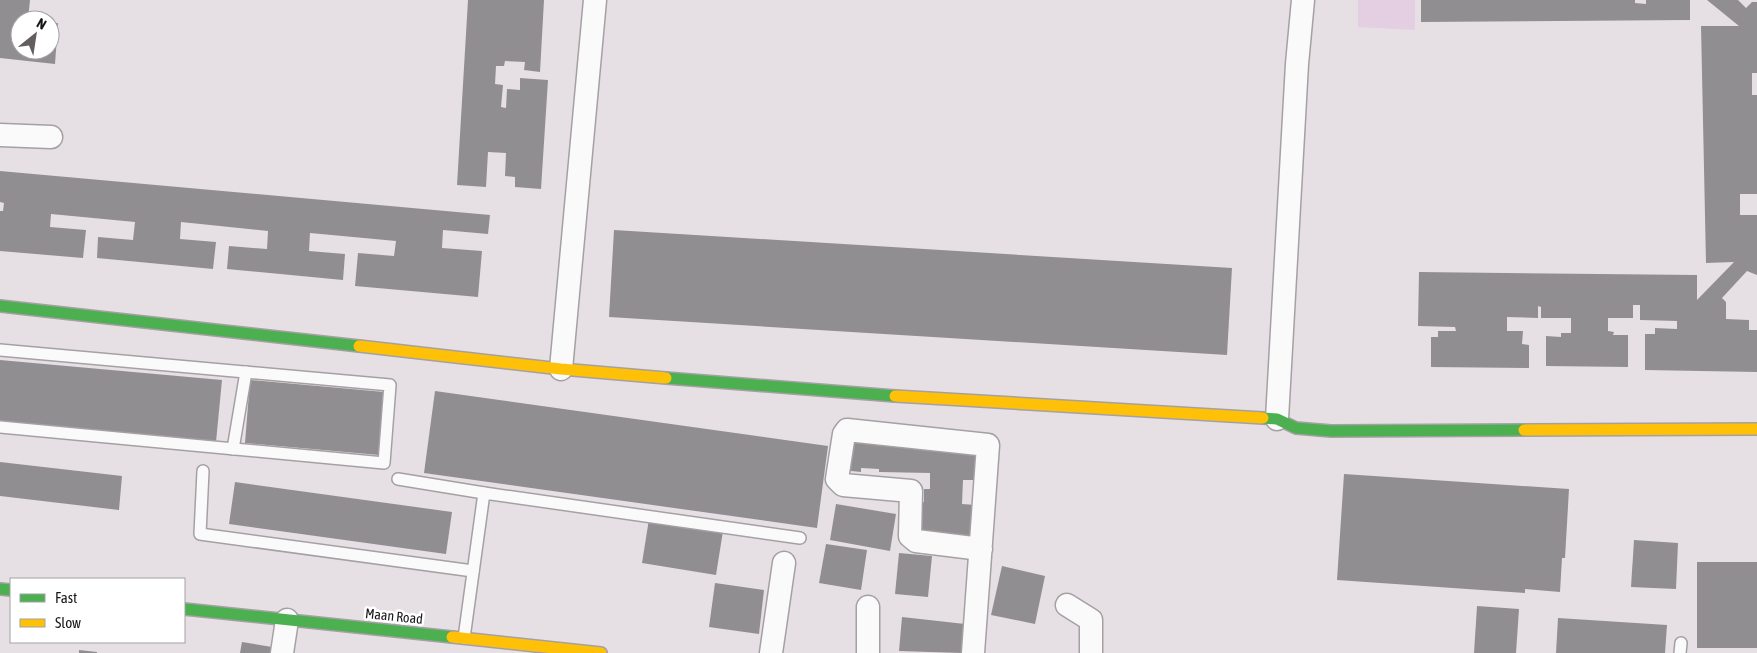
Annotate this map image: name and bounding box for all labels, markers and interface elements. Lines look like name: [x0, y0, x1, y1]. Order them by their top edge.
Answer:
north arrow: [10, 10, 60, 60]
text: N: [34, 15, 49, 33]
legend: [10, 578, 185, 643]
text: Fast: [55, 589, 77, 606]
street label: Maan Road: [364, 605, 424, 627]
text: Slow: [55, 614, 81, 631]

